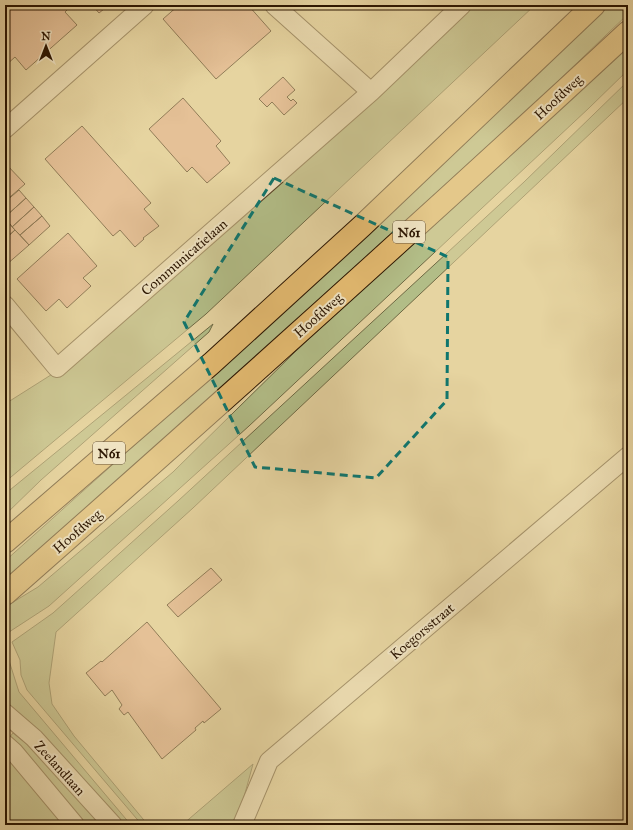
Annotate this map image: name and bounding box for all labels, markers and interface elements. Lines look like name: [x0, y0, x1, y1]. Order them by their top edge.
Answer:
north arrow: [26, 26, 66, 66]
text: N: [41, 30, 51, 43]
street label: Hoofdweg: [531, 71, 586, 124]
street label: Communicatielaan: [138, 215, 231, 299]
road number: N61: [393, 221, 425, 243]
street label: Hoofdweg: [291, 289, 346, 342]
road number: N61: [93, 442, 125, 464]
street label: Hoofdweg: [49, 505, 106, 557]
street label: Koegorsstraat: [387, 600, 458, 663]
street label: Zeelandlaan: [31, 737, 89, 800]

